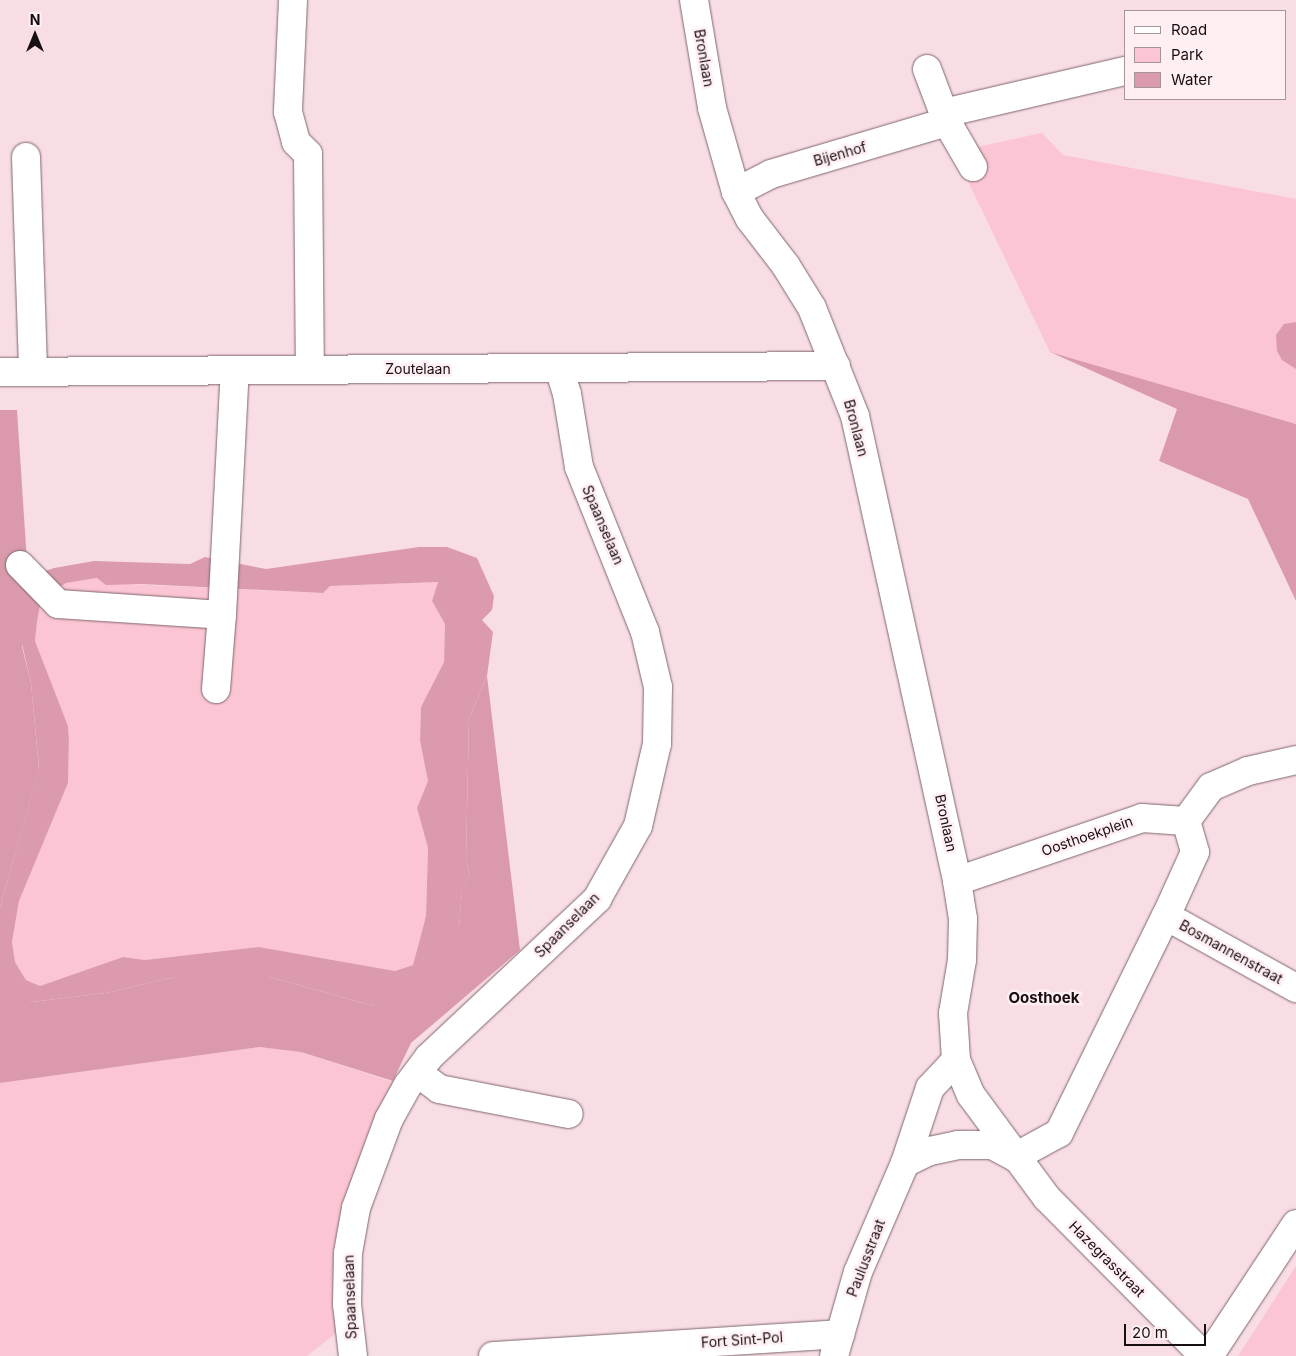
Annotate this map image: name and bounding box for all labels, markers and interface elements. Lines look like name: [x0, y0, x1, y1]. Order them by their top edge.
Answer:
north arrow: [10, 10, 60, 60]
legend: [1124, 10, 1286, 100]
text: N: [30, 11, 40, 28]
text: Road: [1171, 20, 1207, 39]
street label: Bronlaan: [691, 28, 717, 88]
text: Park: [1171, 45, 1203, 64]
text: Water: [1171, 70, 1213, 89]
street label: Bijenhof: [812, 138, 868, 170]
street label: Zoutelaan: [385, 361, 451, 377]
street label: Bronlaan: [840, 398, 872, 458]
street label: Spaanselaan: [579, 483, 627, 567]
street label: Bronlaan: [932, 793, 960, 853]
street label: Oosthoekplein: [1039, 813, 1135, 859]
street label: Spaanselaan: [531, 889, 603, 961]
street label: Bosmannenstraat: [1176, 917, 1286, 987]
district label: Oosthoek: [1009, 989, 1079, 1007]
street label: Paulusstraat: [844, 1217, 888, 1299]
street label: Hazegrasstraat: [1065, 1217, 1149, 1301]
street label: Spaanselaan: [340, 1254, 360, 1340]
scale bar: [1126, 1314, 1208, 1346]
text: 20 m: [1132, 1323, 1168, 1342]
street label: Fort Sint-Pol: [700, 1329, 784, 1351]

